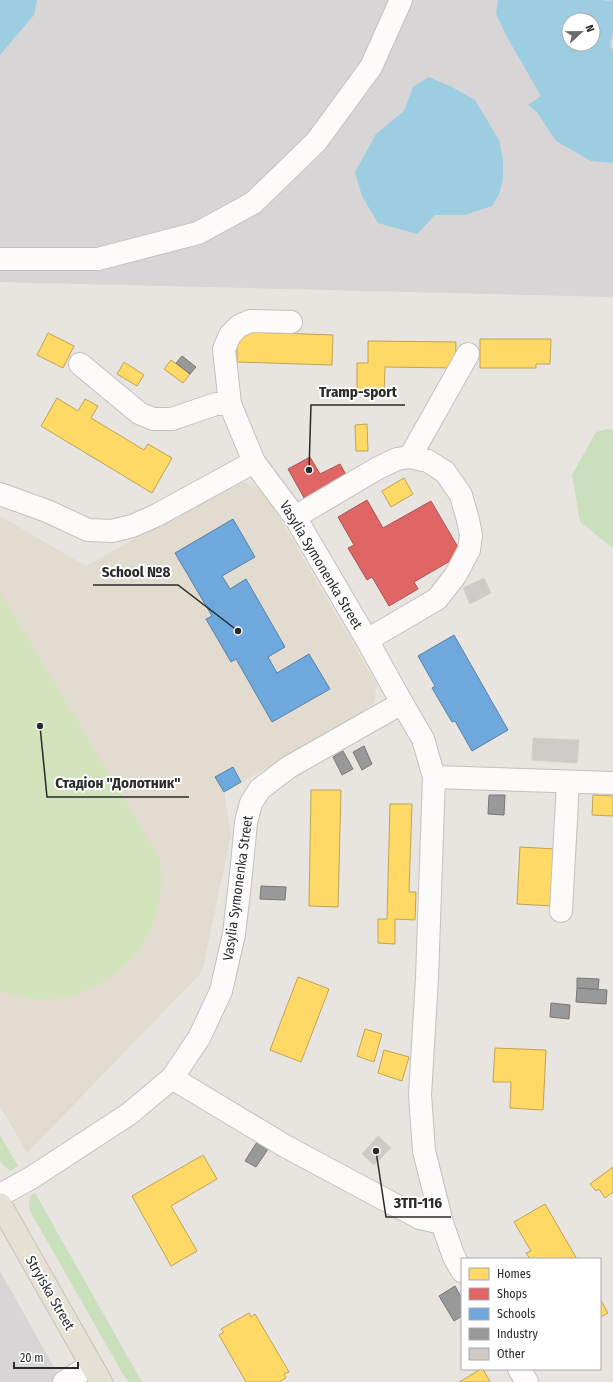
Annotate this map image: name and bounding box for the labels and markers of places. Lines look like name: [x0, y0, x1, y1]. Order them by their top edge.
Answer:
callout: Tramp-sport: [311, 378, 405, 405]
callout: School №8: [93, 558, 178, 585]
callout: Стадіон "Долотник": [47, 770, 189, 797]
callout: ЗТП-116: [386, 1190, 451, 1217]

